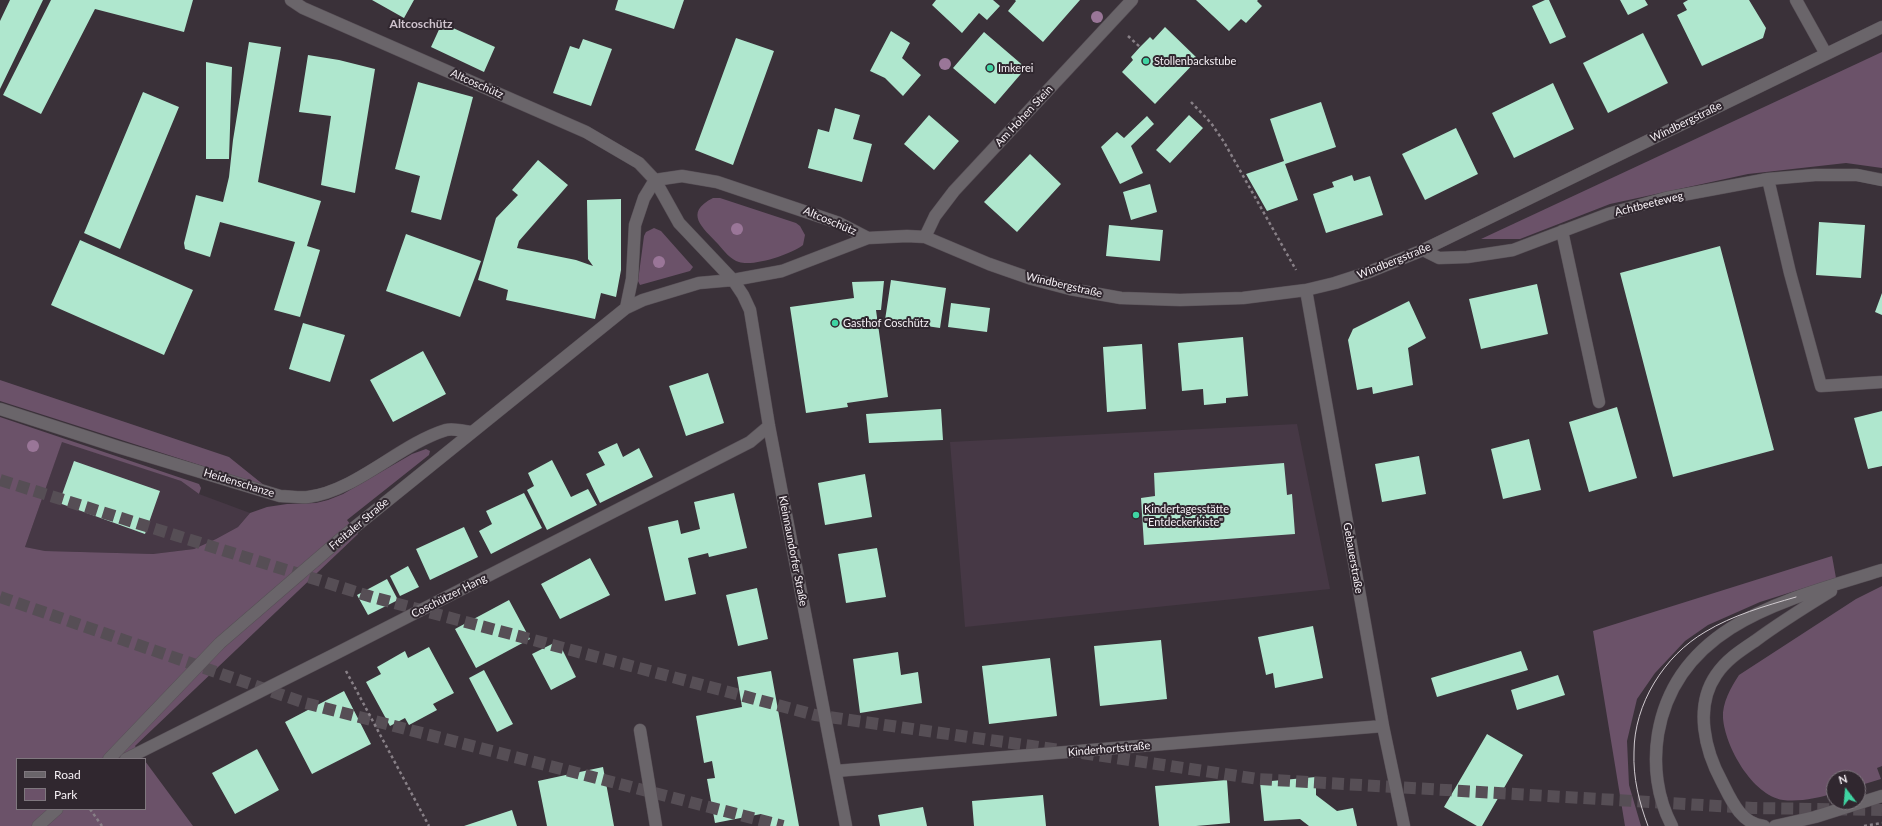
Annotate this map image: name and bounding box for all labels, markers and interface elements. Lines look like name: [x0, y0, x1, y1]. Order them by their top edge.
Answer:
district label: Altcoschütz: [390, 17, 452, 31]
place label: Stollenbackstube: [1154, 54, 1236, 68]
marker: Stollenbackstube: [1141, 56, 1151, 66]
place label: Imkerei: [998, 61, 1033, 75]
marker: Imkerei: [985, 63, 995, 73]
street label: Altcoschütz: [448, 66, 506, 102]
street label: Am Hohen Stein: [992, 83, 1056, 149]
street label: Windbergstraße: [1648, 99, 1724, 145]
street label: Achtbeeteweg: [1613, 189, 1685, 219]
street label: Altcoschütz: [801, 204, 859, 238]
street label: Windbergstraße: [1355, 240, 1433, 282]
street label: Windbergstraße: [1024, 270, 1104, 300]
place label: Gasthof Coschütz: [843, 316, 929, 330]
marker: Gasthof Coschütz: [830, 318, 840, 328]
street label: Heidenschanze: [202, 466, 276, 500]
street label: Freitaler Straße: [326, 495, 392, 553]
street label: Kleinnaundorfer Straße: [776, 495, 810, 607]
place label: Kindertagesstätte "Entdeckerkiste": [1144, 502, 1229, 528]
marker: Kindertagesstätte "Entdeckerkiste": [1131, 510, 1141, 520]
street label: Gebauerstraße: [1340, 522, 1366, 594]
street label: Coschützer Hang: [409, 571, 489, 621]
street label: Kinderhortstraße: [1067, 739, 1151, 759]
legend: [16, 758, 146, 810]
text: Road: [54, 767, 81, 782]
north arrow: [1826, 770, 1866, 810]
text: N: [1837, 772, 1849, 786]
text: Park: [54, 787, 77, 802]

